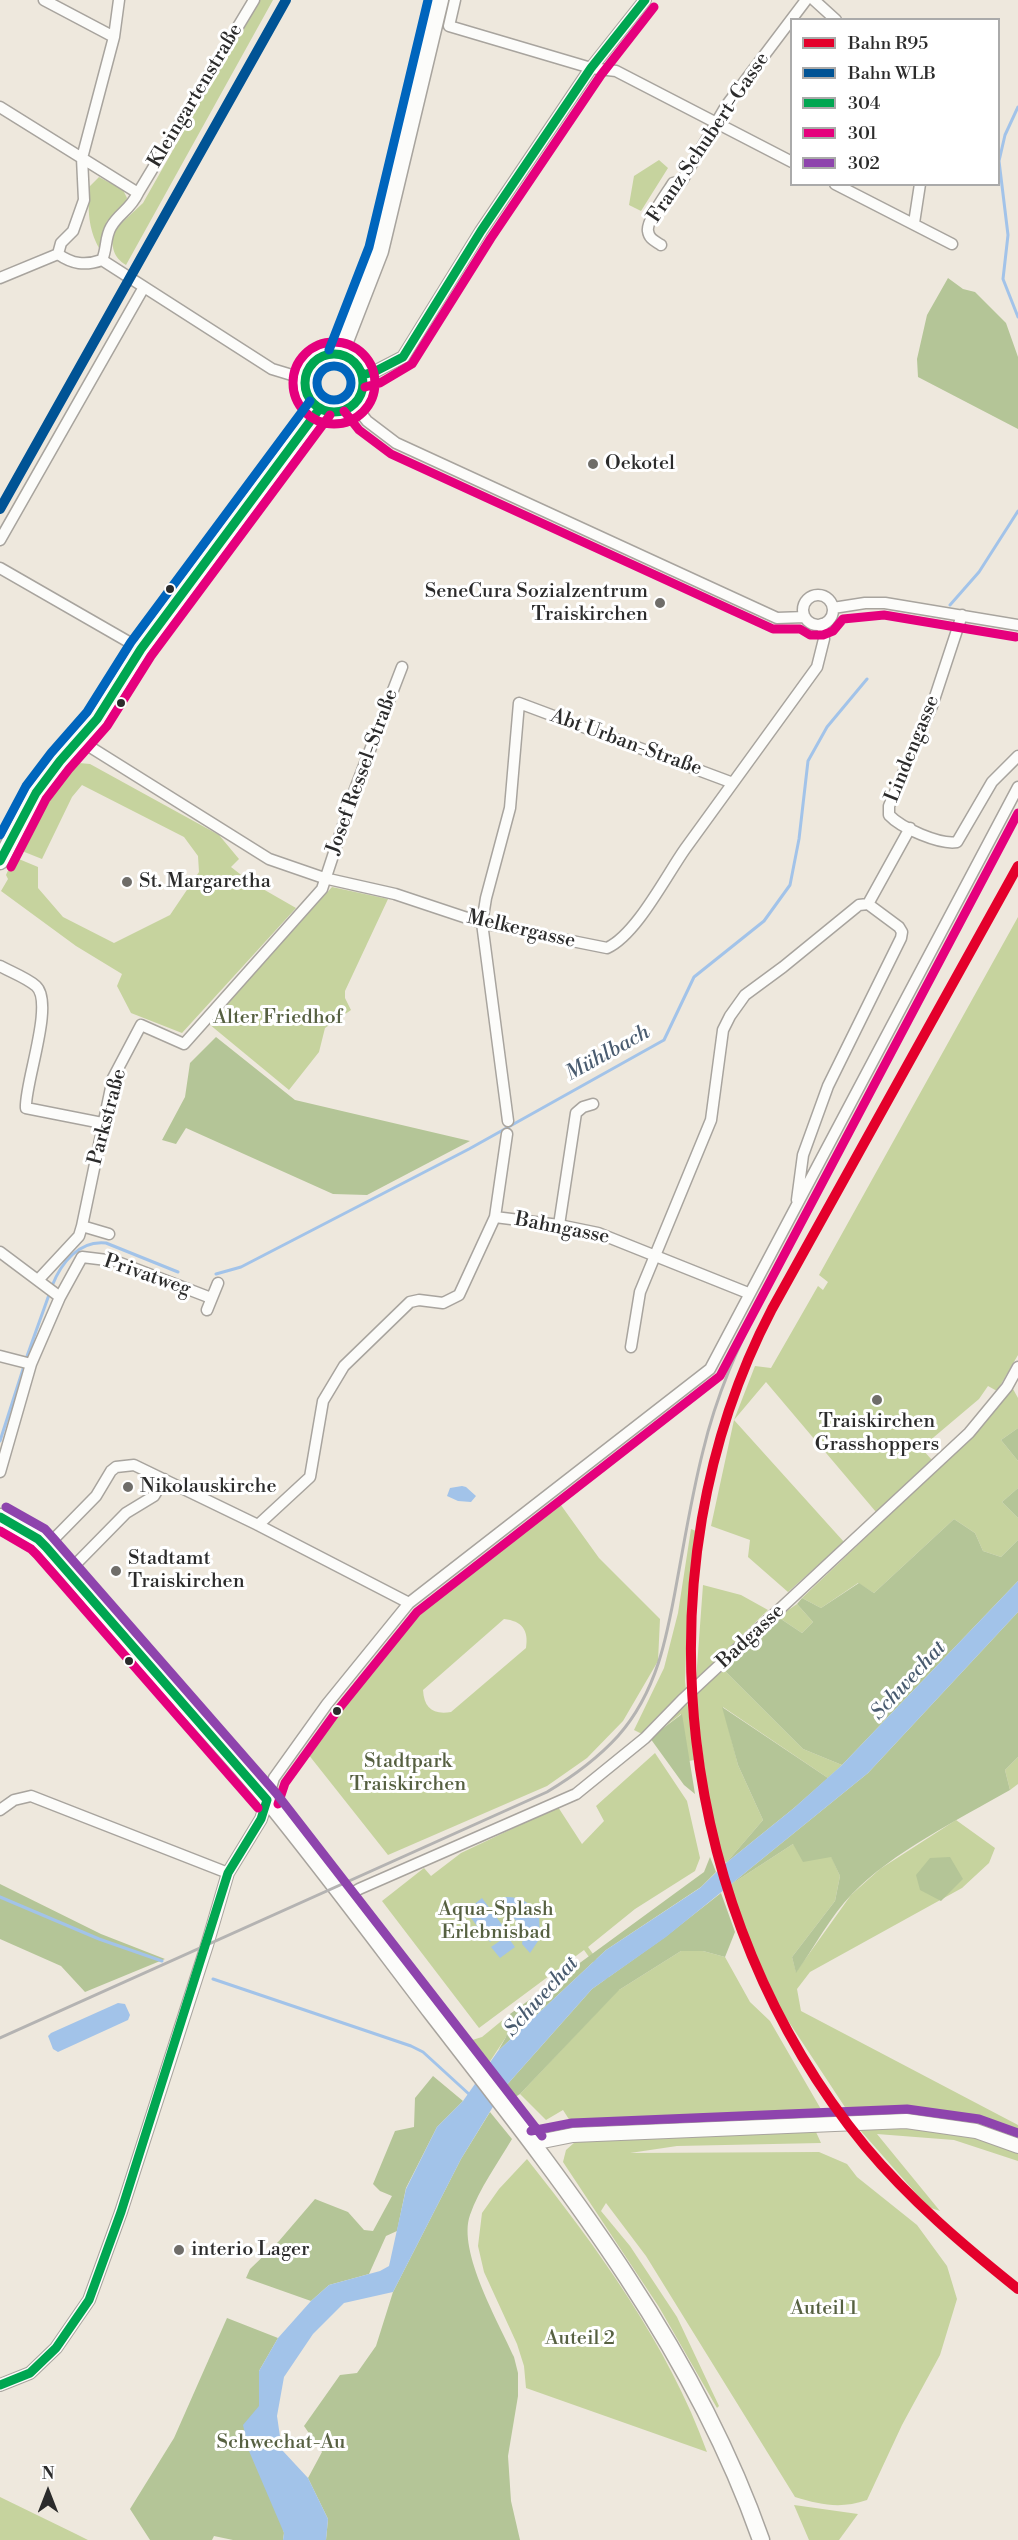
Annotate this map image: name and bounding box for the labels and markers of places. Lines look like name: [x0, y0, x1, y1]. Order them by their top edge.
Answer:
place label: Oekotel: [605, 452, 675, 476]
marker: Oekotel: [586, 457, 600, 471]
place label: SeneCura Sozialzentrum Traiskirchen: [425, 580, 648, 627]
unlabelled marker: [164, 583, 176, 595]
marker: SeneCura Sozialzentrum Traiskirchen: [653, 596, 667, 610]
unlabelled marker: [115, 697, 127, 709]
place label: St. Margaretha: [139, 870, 271, 894]
marker: St. Margaretha: [120, 875, 134, 889]
marker: Traiskirchen Grasshoppers: [870, 1393, 884, 1407]
place label: Traiskirchen Grasshoppers: [815, 1410, 939, 1457]
place label: Nikolauskirche: [140, 1475, 277, 1499]
marker: Nikolauskirche: [121, 1480, 135, 1494]
place label: Stadtamt Traiskirchen: [128, 1547, 245, 1594]
marker: Stadtamt Traiskirchen: [109, 1564, 123, 1578]
unlabelled marker: [123, 1655, 135, 1667]
unlabelled marker: [331, 1705, 343, 1717]
place label: interio Lager: [191, 2238, 310, 2262]
marker: interio Lager: [172, 2243, 186, 2257]

